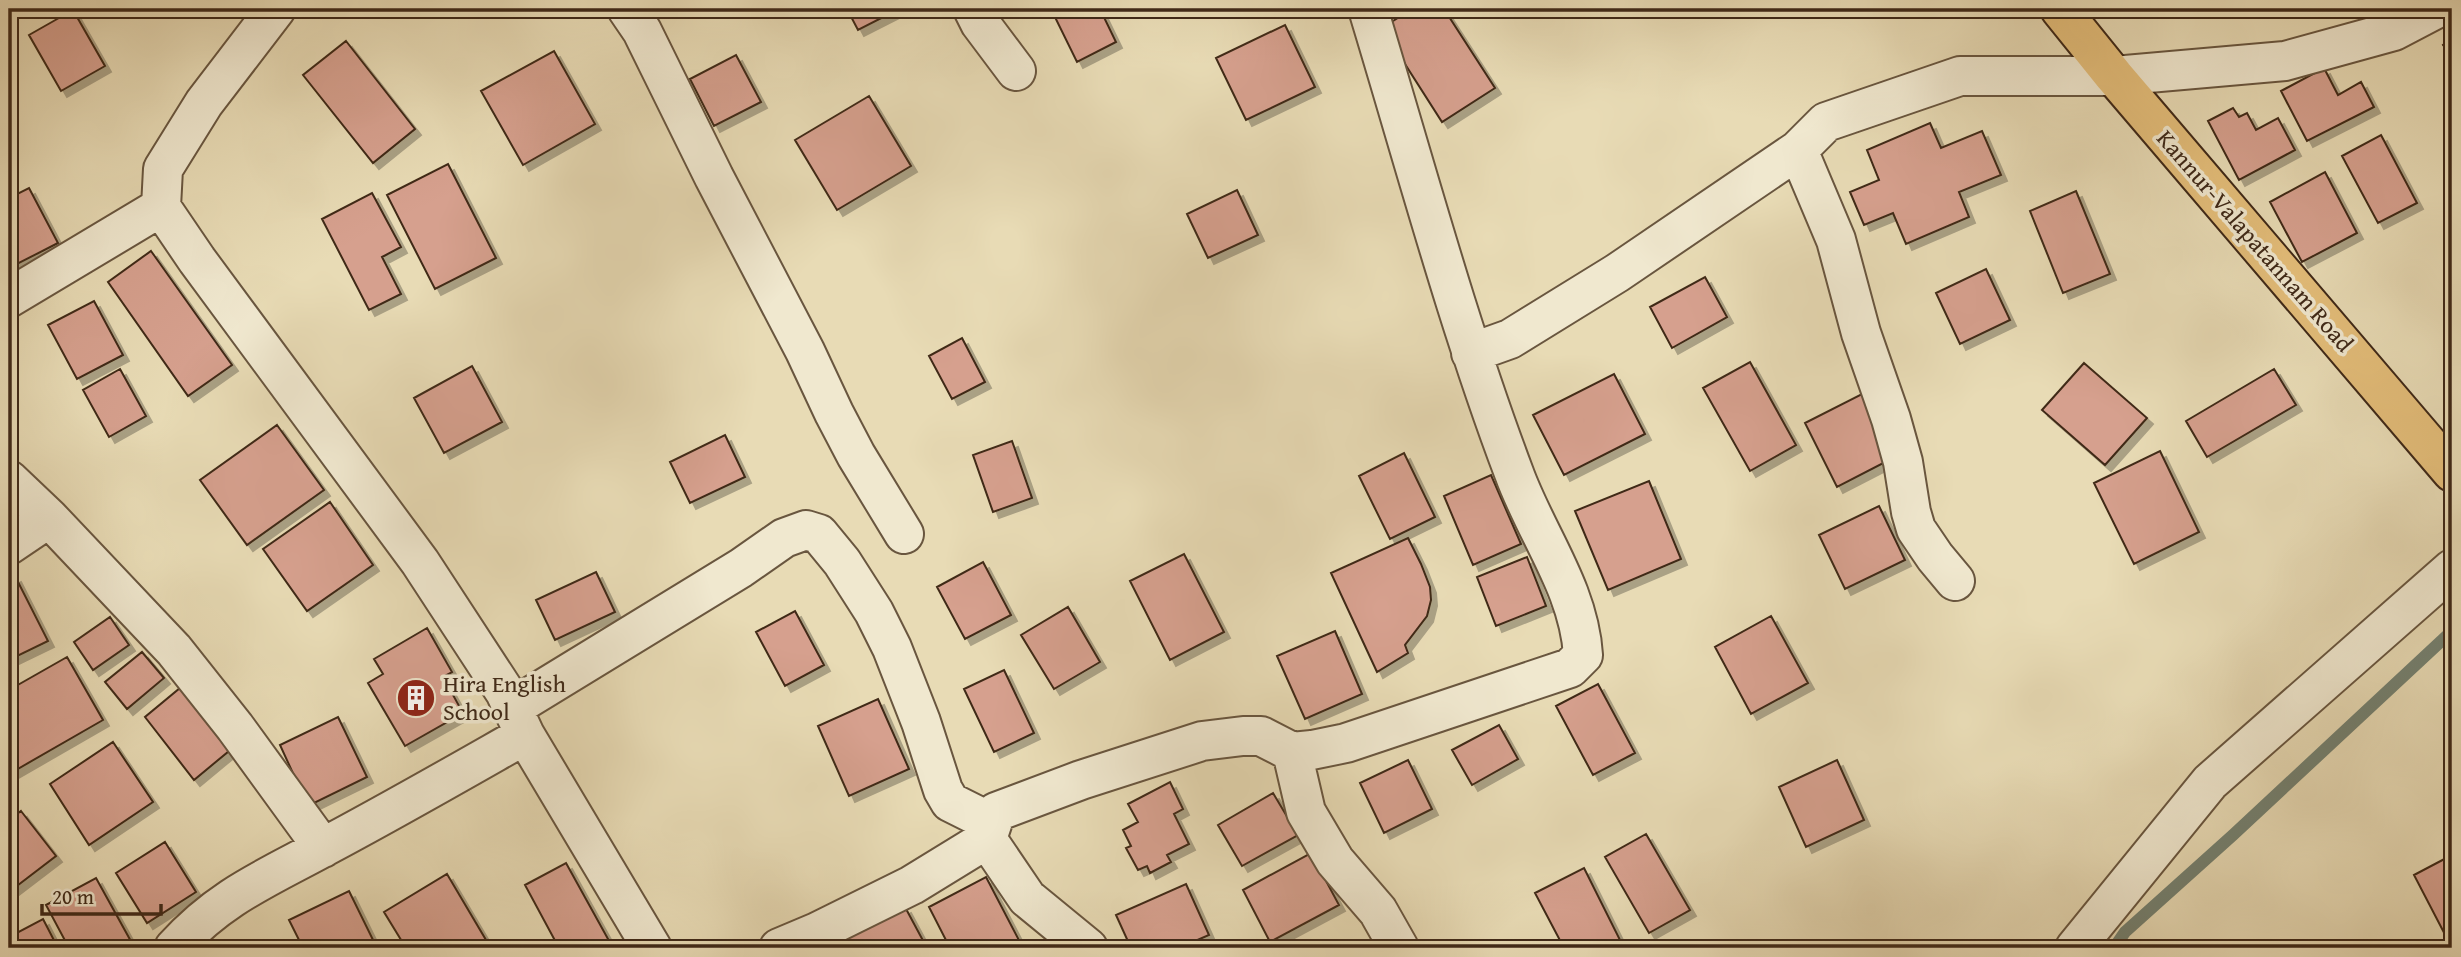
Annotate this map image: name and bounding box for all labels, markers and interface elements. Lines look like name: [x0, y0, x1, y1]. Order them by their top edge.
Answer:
street label: Kannur-Valapatannam Road: [2149, 122, 2362, 360]
place label: Hira English School: [443, 666, 567, 729]
building icon: Hira English School: [395, 677, 437, 719]
scale bar: [42, 873, 161, 917]
text: 20 m: [52, 881, 94, 912]

